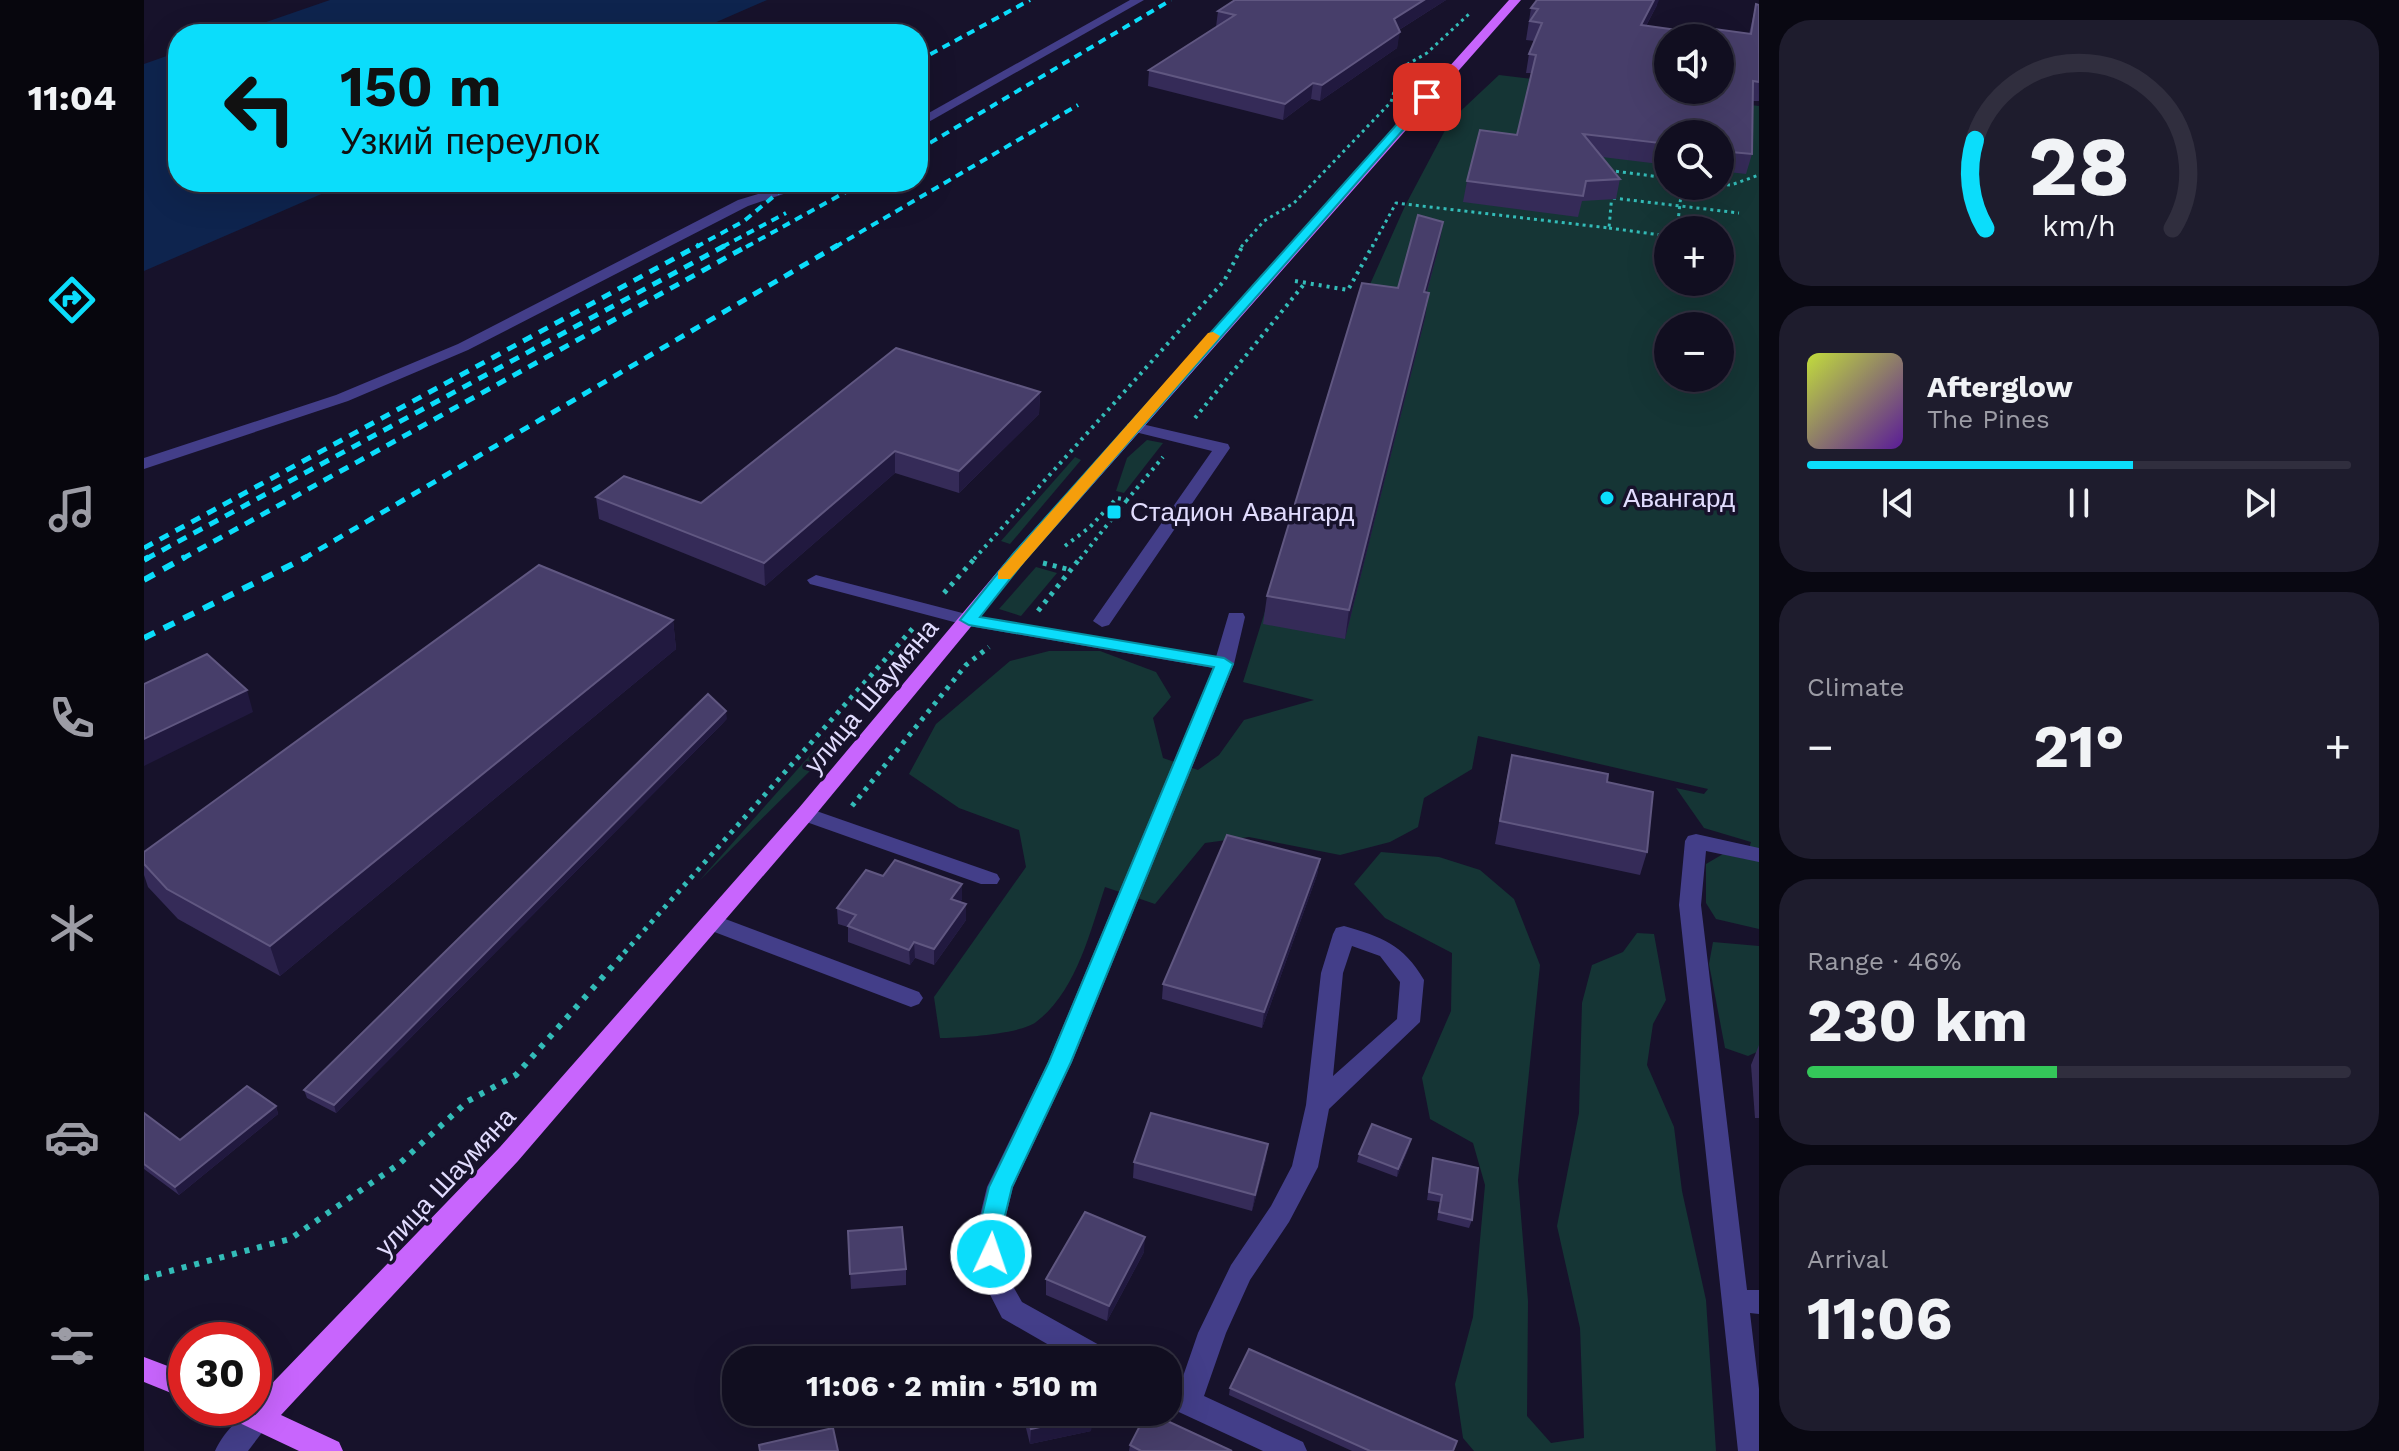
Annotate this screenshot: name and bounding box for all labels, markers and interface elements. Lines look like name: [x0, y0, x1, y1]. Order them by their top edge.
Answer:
map controls: [1654, 24, 1734, 392]
button: sound: [1654, 24, 1734, 104]
text: 150 m: [340, 54, 502, 120]
icon: left: [208, 56, 312, 160]
pin: [1393, 63, 1461, 131]
icon: arrive: [1405, 75, 1449, 119]
text: 11:04: [28, 77, 116, 119]
text: 28: [2028, 118, 2130, 215]
button: search: [1654, 120, 1734, 200]
text: Узкий переулок: [340, 121, 599, 163]
text: km/h: [2042, 209, 2116, 243]
button: +: [1654, 216, 1734, 296]
icon: directions: [44, 272, 100, 328]
button: −: [1654, 312, 1734, 392]
text: Afterglow: [1927, 369, 2073, 404]
text: The Pines: [1927, 404, 2050, 434]
icon: music: [44, 481, 100, 537]
icon: previous: [1876, 481, 1920, 525]
icon: pause: [2057, 481, 2101, 525]
icon: next: [2238, 481, 2282, 525]
place label: Авангард: [1623, 483, 1735, 513]
marker: Авангард: [1598, 489, 1616, 507]
place label: Стадион Авангард: [1130, 497, 1354, 527]
marker: Стадион Авангард: [1105, 503, 1123, 521]
street label: улица Шаумяна: [798, 612, 944, 779]
text: Climate: [1807, 672, 1905, 702]
icon: phone: [44, 690, 100, 746]
text: 21°: [2033, 711, 2125, 782]
text: −: [1807, 721, 1834, 773]
text: +: [2324, 721, 2351, 773]
icon: climate: [44, 900, 100, 956]
text: Range · 46%: [1807, 946, 1962, 976]
text: 230 km: [1807, 985, 2028, 1056]
street label: улица Шаумяна: [369, 1101, 522, 1262]
icon: car: [44, 1109, 100, 1165]
position arrow: [949, 1212, 1033, 1296]
text: Arrival: [1807, 1244, 1888, 1274]
text: 11:06: [1807, 1283, 1952, 1354]
icon: filters: [44, 1318, 100, 1374]
speed limit sign: 30: [168, 1322, 272, 1426]
text: 11:06 · 2 min · 510 m: [806, 1368, 1098, 1403]

